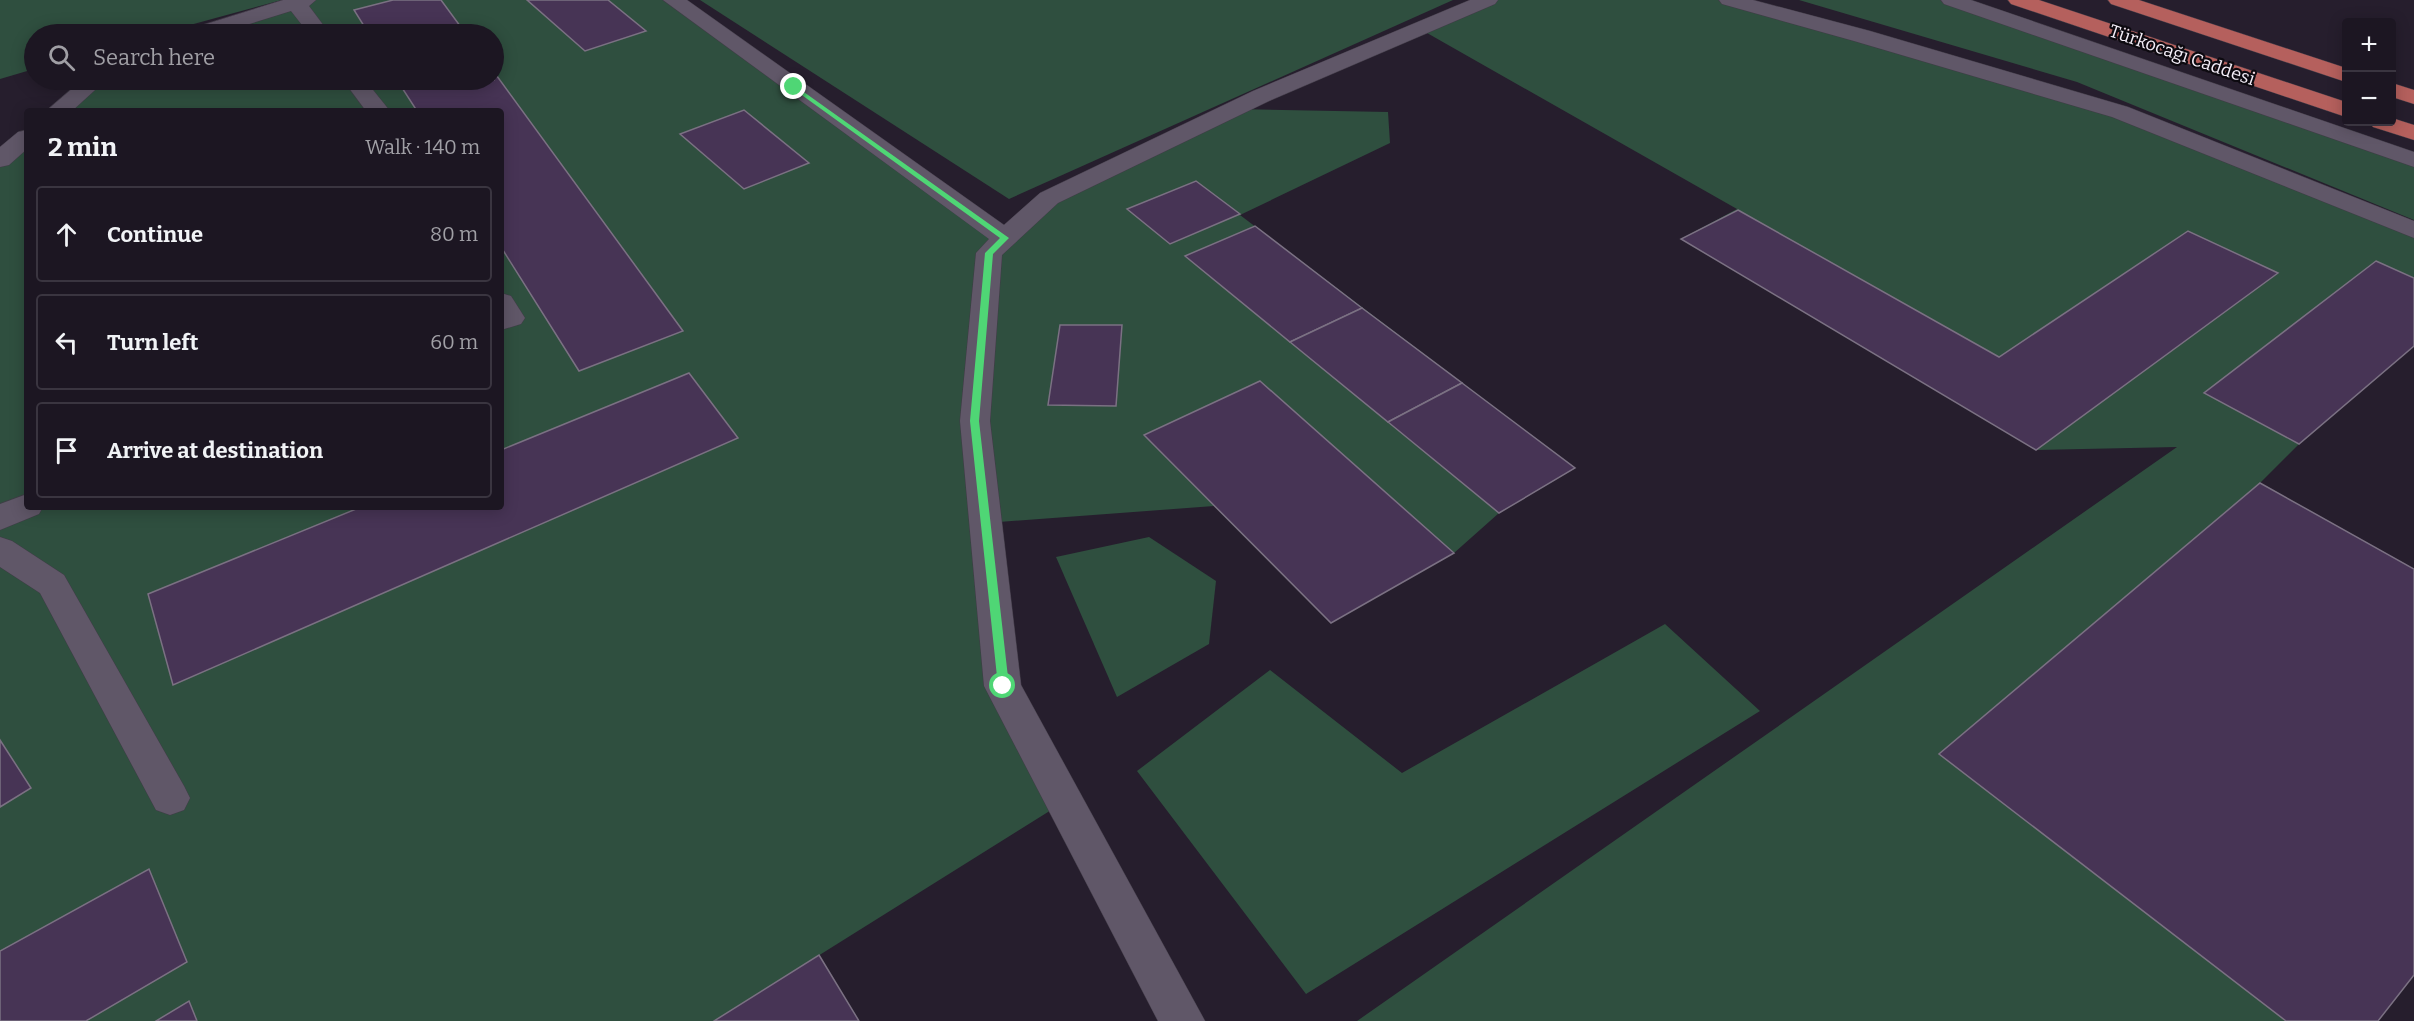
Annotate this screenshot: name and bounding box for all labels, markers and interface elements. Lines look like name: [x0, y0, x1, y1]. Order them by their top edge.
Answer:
map controls: [2342, 18, 2396, 126]
button: +: [2342, 18, 2396, 72]
street label: Türkocağı Caddesi: [2106, 20, 2258, 90]
search box: [24, 24, 504, 90]
icon: search: [45, 41, 78, 74]
text: Search here: [93, 44, 215, 71]
button: −: [2342, 72, 2396, 126]
route end: [780, 73, 806, 99]
text: 2 min: [48, 132, 117, 163]
text: Walk · 140 m: [365, 135, 480, 159]
icon: ahead: [50, 218, 83, 251]
text: Continue: [107, 221, 203, 248]
text: 80 m: [430, 222, 478, 246]
icon: left: [50, 326, 83, 359]
text: Turn left: [107, 329, 199, 356]
text: 60 m: [430, 330, 478, 354]
icon: arrive: [50, 434, 83, 467]
text: Arrive at destination: [107, 437, 323, 464]
route start: [989, 672, 1015, 698]

